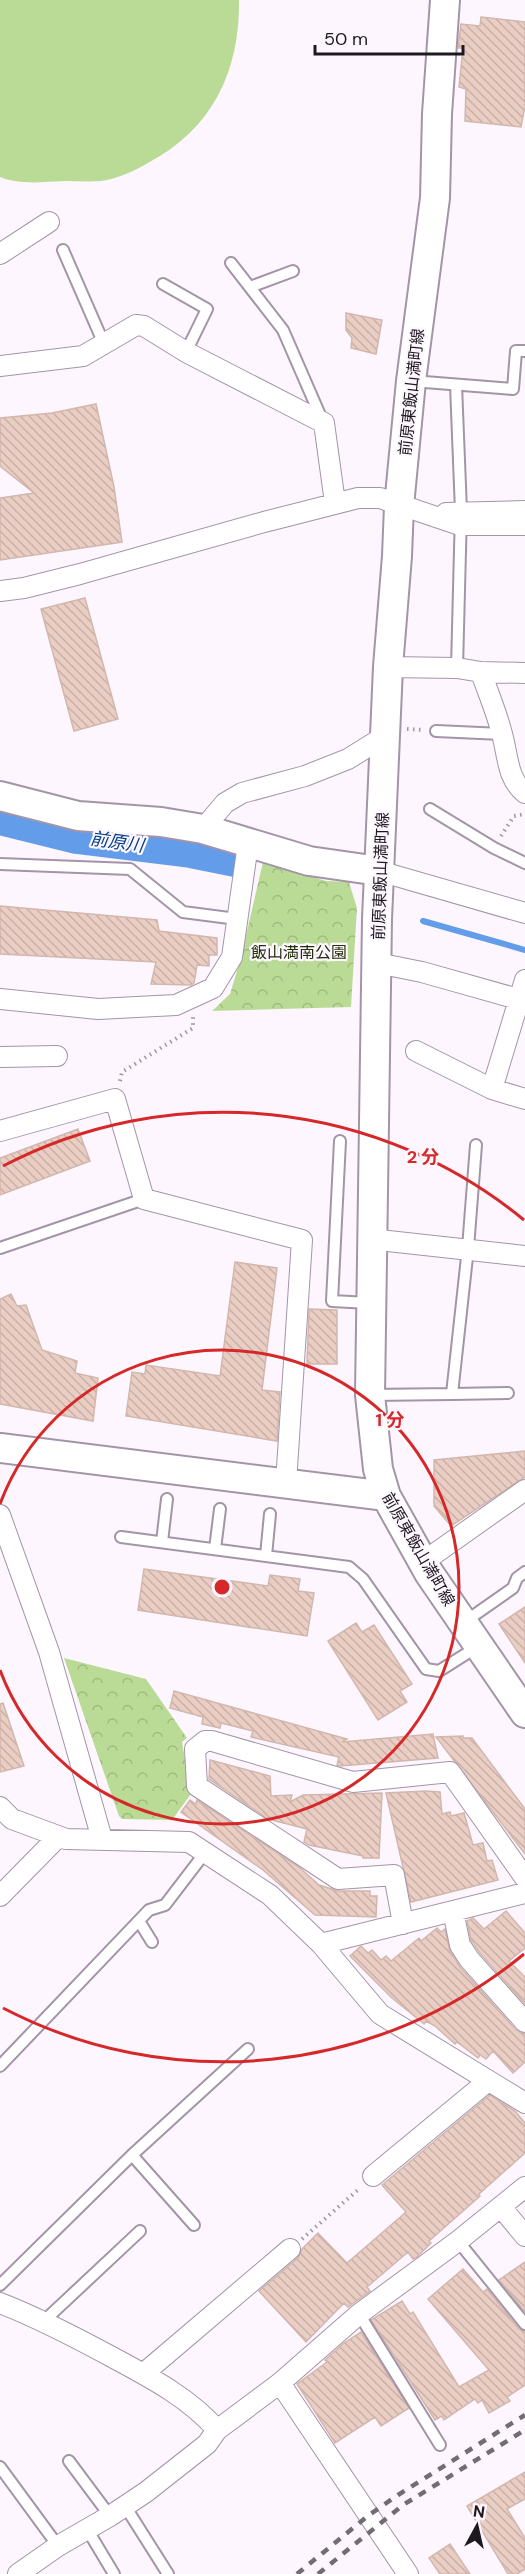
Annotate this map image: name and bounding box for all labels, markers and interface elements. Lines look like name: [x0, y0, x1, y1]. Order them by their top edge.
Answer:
scale bar: [315, 18, 464, 56]
text: 50 m: [324, 27, 368, 51]
street label: 前原東飯山満町線: [394, 327, 429, 457]
street label: 前原東飯山満町線: [368, 812, 393, 940]
water label: 前原川: [89, 826, 147, 858]
park label: 飯山満南公園: [251, 942, 347, 963]
text: 2 分: [407, 1145, 439, 1169]
text: 1 分: [376, 1408, 404, 1432]
street label: 前原東飯山満町線: [377, 1489, 460, 1610]
centre of rings: [212, 1577, 232, 1597]
north arrow: [447, 2496, 507, 2556]
text: N: [472, 2500, 486, 2523]

